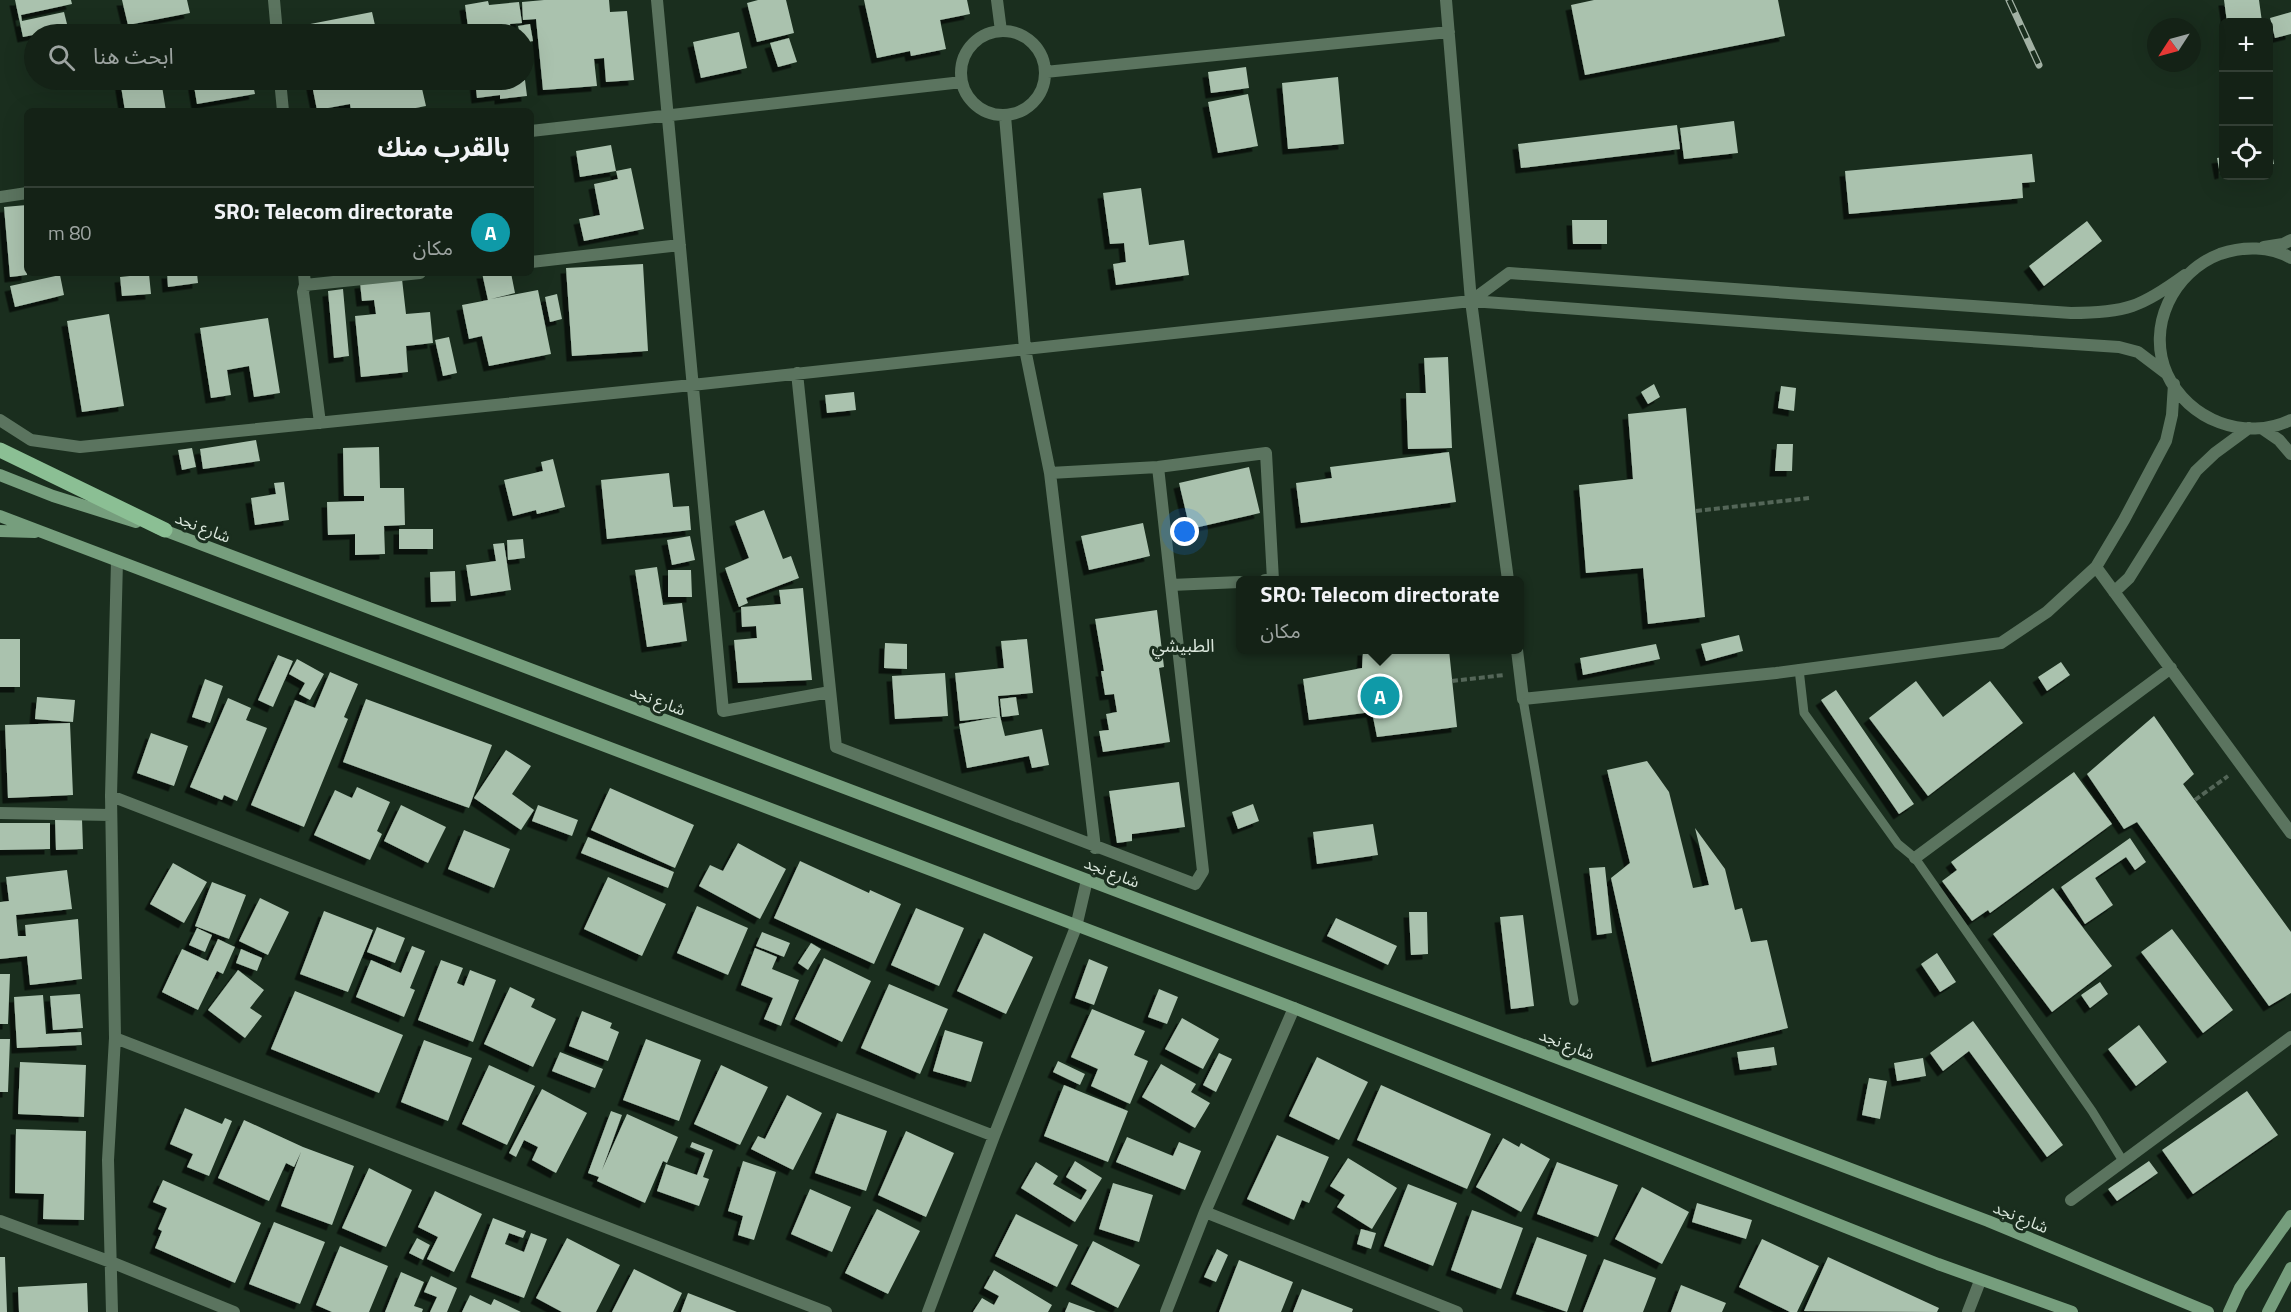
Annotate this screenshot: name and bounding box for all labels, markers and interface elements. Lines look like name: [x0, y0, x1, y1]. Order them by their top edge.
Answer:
north arrow: [2147, 18, 2201, 72]
map controls: [2219, 18, 2273, 180]
button: +: [2219, 18, 2273, 72]
search box: [24, 24, 534, 90]
text: ابحث هنا: [93, 39, 174, 73]
icon: search: [45, 41, 78, 74]
button: −: [2219, 72, 2273, 126]
button: locate: [2219, 126, 2273, 180]
text: بالقرب منك: [378, 127, 510, 166]
text: SRO: Telecom directorate: [214, 194, 453, 228]
text: 80 m: [48, 217, 92, 248]
text: A: [484, 217, 497, 248]
text: مكان: [413, 232, 453, 263]
street label: شارع نجد: [171, 505, 234, 549]
your location: [1170, 517, 1199, 546]
popup: [1236, 576, 1524, 654]
text: SRO: Telecom directorate: [1261, 577, 1499, 611]
text: مكان: [1261, 615, 1301, 646]
district label: الطبيشي: [1151, 632, 1215, 659]
pin: A: [1360, 674, 1400, 718]
street label: شارع نجد: [626, 678, 689, 722]
street label: شارع نجد: [1080, 850, 1143, 894]
street label: شارع نجد: [1535, 1022, 1598, 1066]
street label: شارع نجد: [1989, 1195, 2052, 1240]

